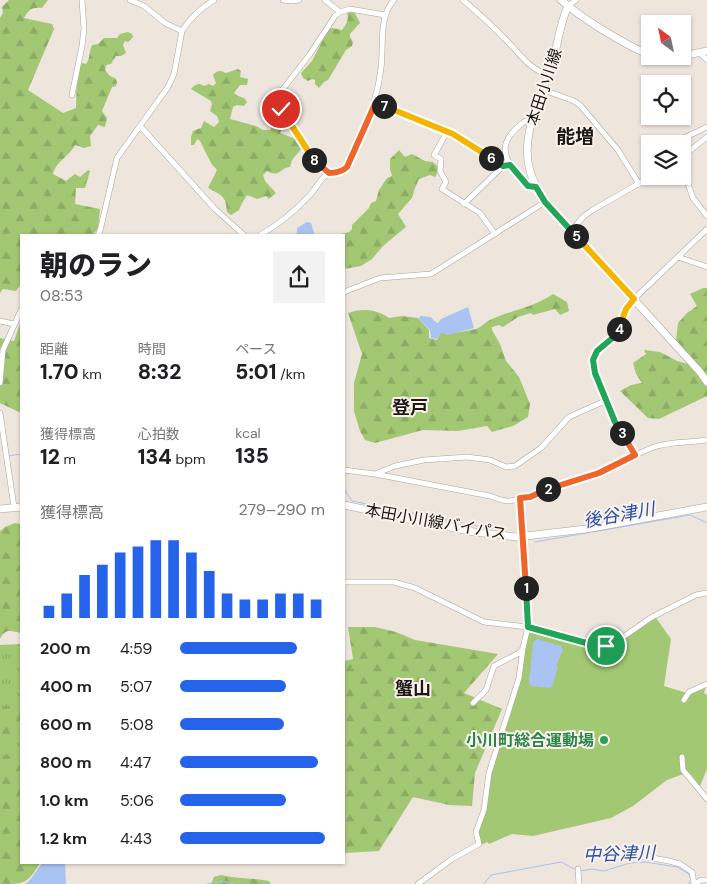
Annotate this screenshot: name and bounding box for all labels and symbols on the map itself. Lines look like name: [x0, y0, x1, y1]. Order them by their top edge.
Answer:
north arrow: [641, 15, 691, 65]
street label: 本田小川線: [522, 46, 566, 128]
pin: [260, 88, 302, 130]
pin: 7: [372, 94, 396, 118]
district label: 能増: [556, 124, 594, 149]
pin: 6: [478, 146, 504, 170]
pin: 8: [302, 148, 326, 172]
pin: 5: [564, 224, 588, 248]
pin: 4: [606, 316, 632, 342]
district label: 登戸: [392, 396, 428, 420]
pin: 3: [610, 420, 634, 446]
pin: 2: [536, 476, 560, 502]
water label: 後谷津川: [581, 497, 659, 533]
street label: 本田小川線バイパス: [363, 499, 509, 545]
pin: 1: [514, 576, 538, 600]
pin: [585, 625, 627, 667]
district label: 蟹山: [395, 677, 431, 701]
place label: 小川町総合運動場: [466, 730, 594, 751]
marker: 小川町総合運動場: [598, 734, 610, 746]
water label: 中谷津川: [583, 841, 657, 867]

